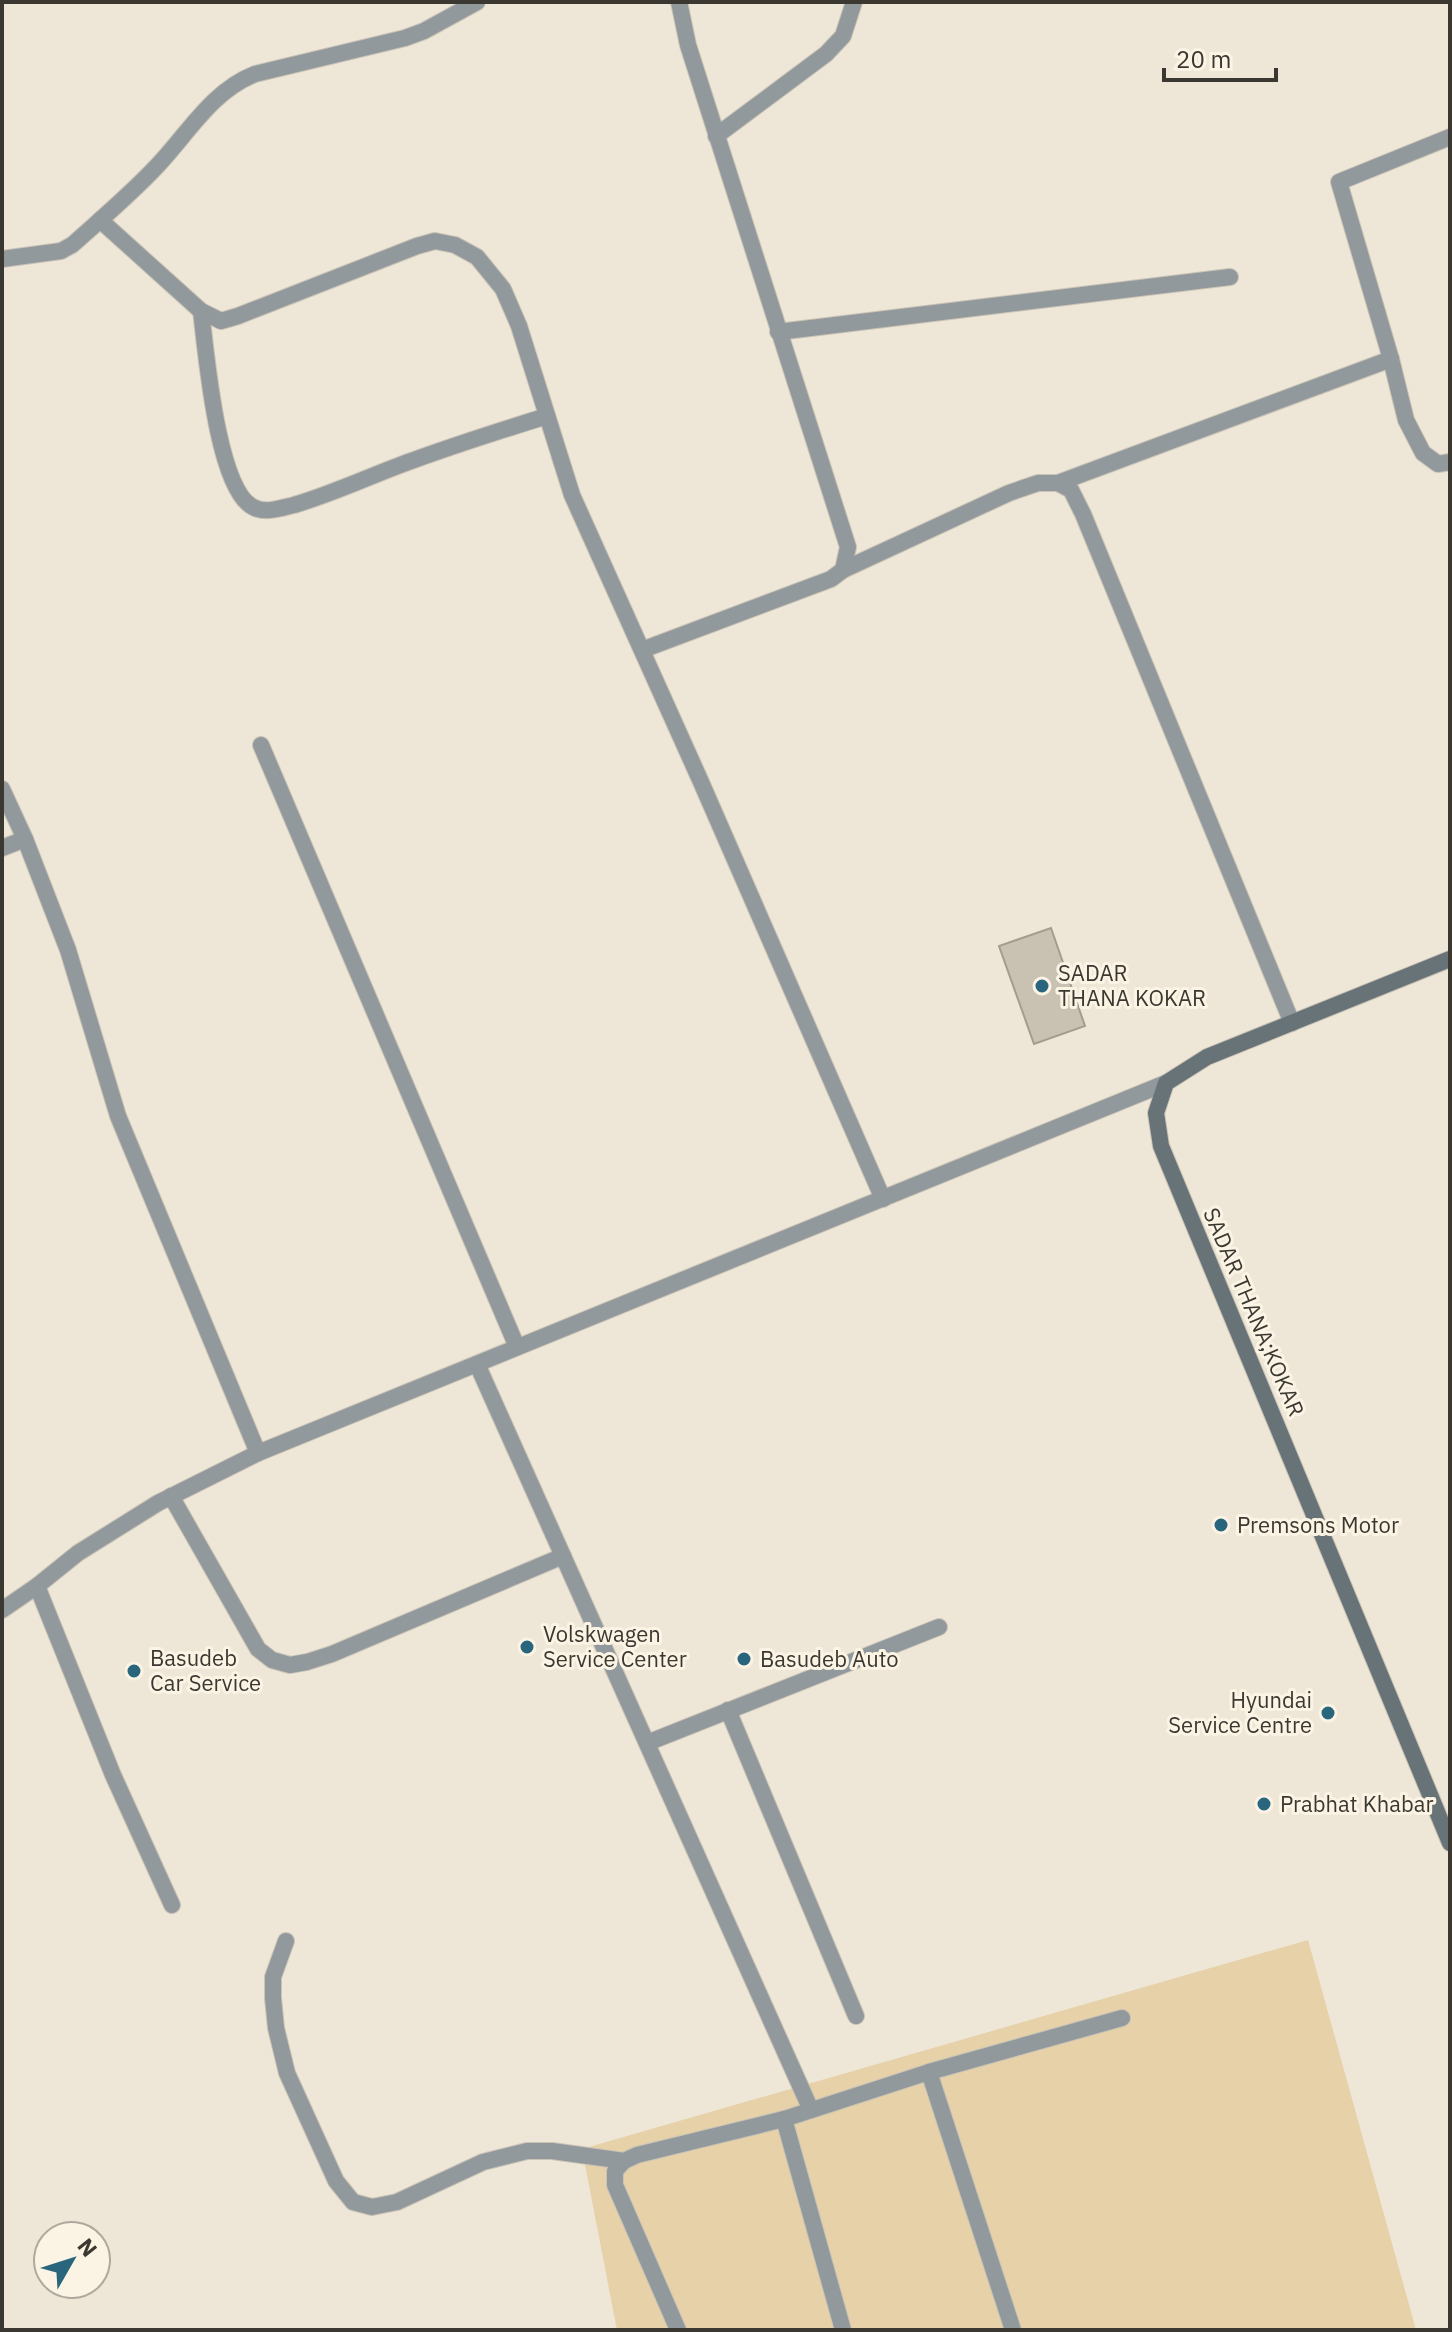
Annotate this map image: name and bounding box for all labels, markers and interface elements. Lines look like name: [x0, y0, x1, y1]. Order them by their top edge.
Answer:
scale bar: [1164, 32, 1276, 82]
text: 20 m: [1176, 43, 1231, 75]
place label: SADAR THANA KOKAR: [1058, 958, 1206, 1012]
marker: SADAR THANA KOKAR: [1033, 977, 1051, 995]
street label: SADAR THANA;KOKAR: [1197, 1203, 1312, 1421]
place label: Premsons Motor: [1237, 1510, 1399, 1539]
marker: Premsons Motor: [1212, 1516, 1230, 1534]
place label: Volskwagen Service Center: [543, 1619, 687, 1673]
marker: Volskwagen Service Center: [518, 1638, 536, 1656]
place label: Basudeb Car Service: [150, 1643, 261, 1697]
place label: Basudeb Auto: [760, 1644, 899, 1673]
marker: Basudeb Auto: [735, 1650, 753, 1668]
marker: Basudeb Car Service: [125, 1662, 143, 1680]
place label: Hyundai Service Centre: [1168, 1685, 1312, 1739]
marker: Hyundai Service Centre: [1319, 1704, 1337, 1722]
place label: Prabhat Khabar: [1280, 1789, 1434, 1818]
marker: Prabhat Khabar: [1255, 1795, 1273, 1813]
north arrow: [32, 2220, 112, 2300]
text: N: [72, 2232, 104, 2262]

